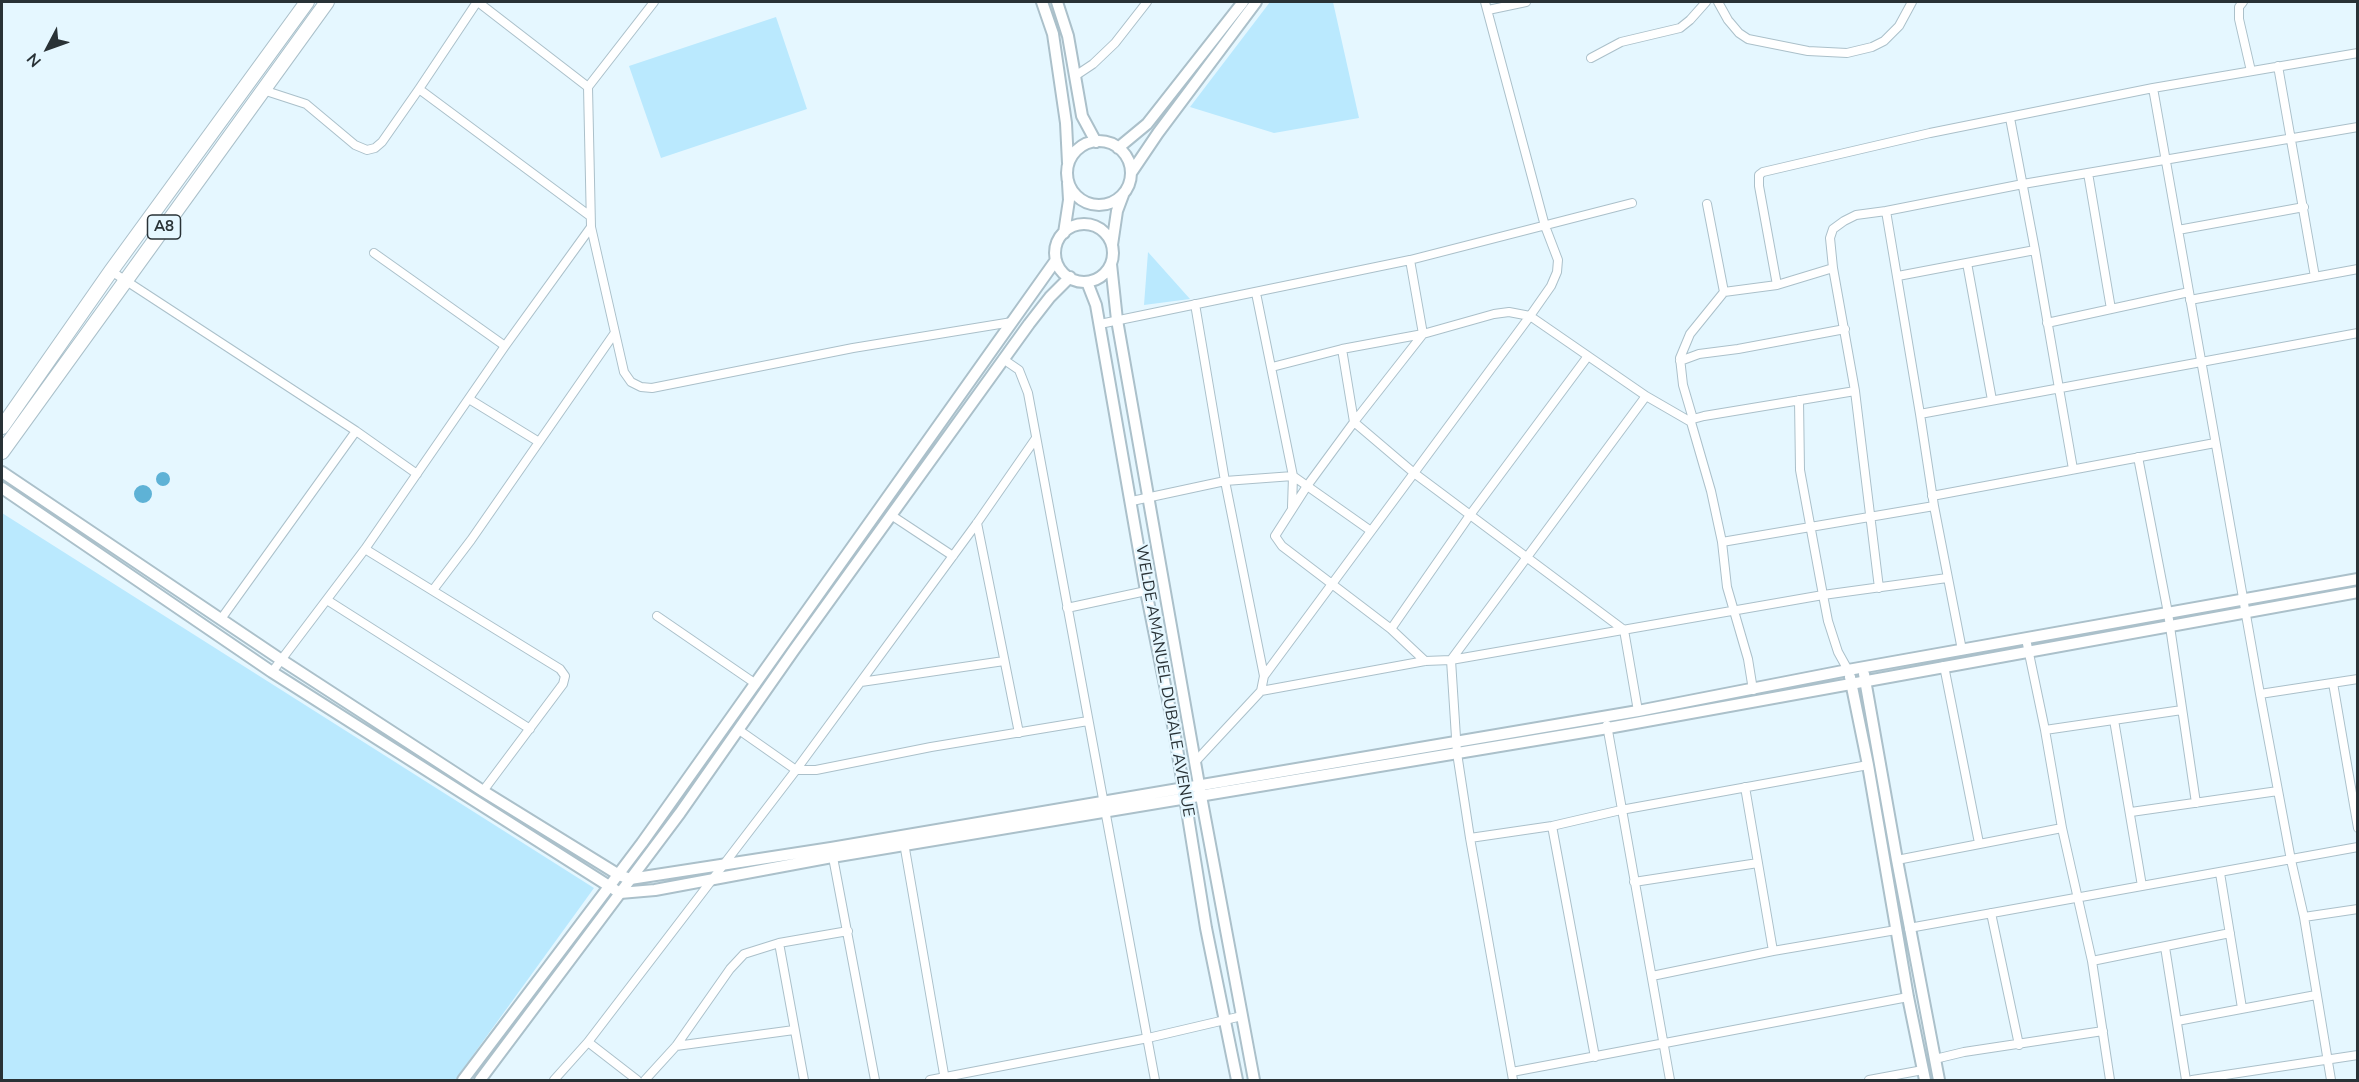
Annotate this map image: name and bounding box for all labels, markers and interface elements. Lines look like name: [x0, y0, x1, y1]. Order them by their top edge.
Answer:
north arrow: [18, 18, 78, 78]
text: N: [22, 48, 47, 72]
road number: A8: [148, 215, 180, 239]
street label: WELDE AMANUEL DUBALE AVENUE: [1131, 544, 1197, 818]

